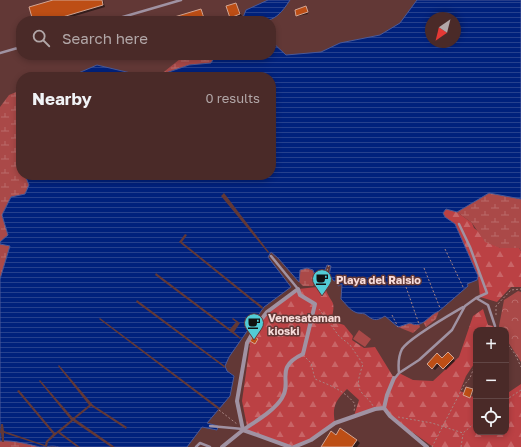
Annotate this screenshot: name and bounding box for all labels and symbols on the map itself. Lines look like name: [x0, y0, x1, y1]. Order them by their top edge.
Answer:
north arrow: [425, 12, 461, 48]
cafe icon: Playa del Raisio: [311, 268, 333, 296]
place label: Playa del Raisio: [336, 273, 421, 286]
place label: Venesataman kioski: [268, 311, 341, 337]
cafe icon: Venesataman kioski: [243, 312, 265, 340]

